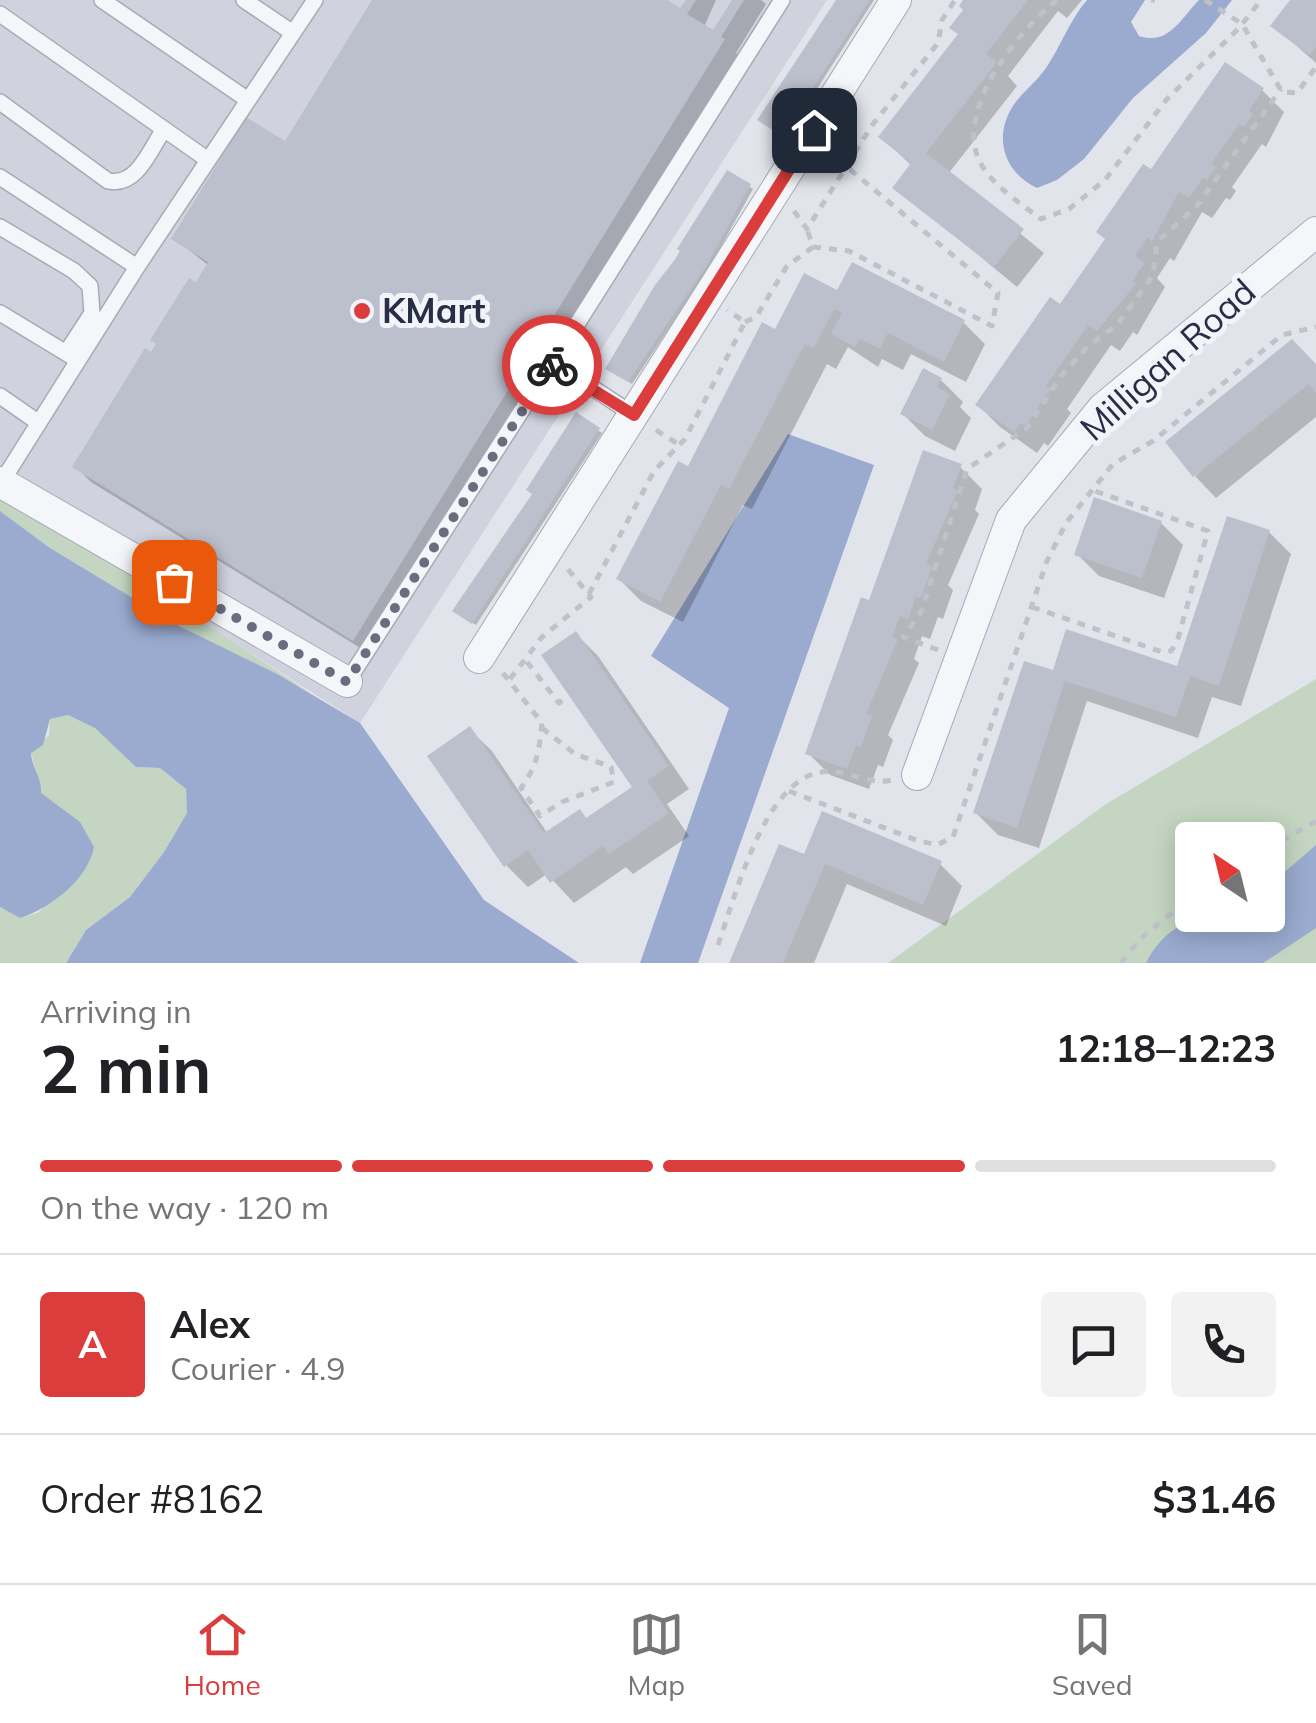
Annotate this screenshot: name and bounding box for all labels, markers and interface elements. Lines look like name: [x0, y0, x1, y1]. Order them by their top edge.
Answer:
pin: [772, 88, 857, 173]
icon: home: [787, 103, 842, 158]
street label: Milligan Road: [1071, 269, 1264, 450]
place label: KMart: [382, 288, 485, 332]
marker: KMart: [351, 300, 373, 322]
courier: [502, 315, 602, 415]
icon: bike: [525, 338, 580, 393]
pin: [132, 540, 217, 625]
icon: bag: [147, 555, 202, 610]
north arrow: [1175, 822, 1285, 932]
map controls: [1175, 822, 1285, 932]
text: Arriving in: [40, 991, 192, 1031]
text: 12:18–12:23: [1056, 1024, 1276, 1072]
text: 2 min: [40, 1028, 211, 1109]
text: On the way · 120 m: [40, 1187, 329, 1227]
button: chat: [1041, 1292, 1146, 1397]
button: phone: [1171, 1292, 1276, 1397]
text: Alex: [170, 1300, 250, 1348]
text: A: [78, 1320, 107, 1368]
text: Courier · 4.9: [170, 1348, 346, 1388]
text: Order #8162: [40, 1475, 264, 1523]
text: $31.46: [1153, 1475, 1276, 1523]
tab: Home: [183, 1607, 261, 1702]
tab: Map: [627, 1607, 685, 1702]
tab: Saved: [1052, 1607, 1133, 1702]

